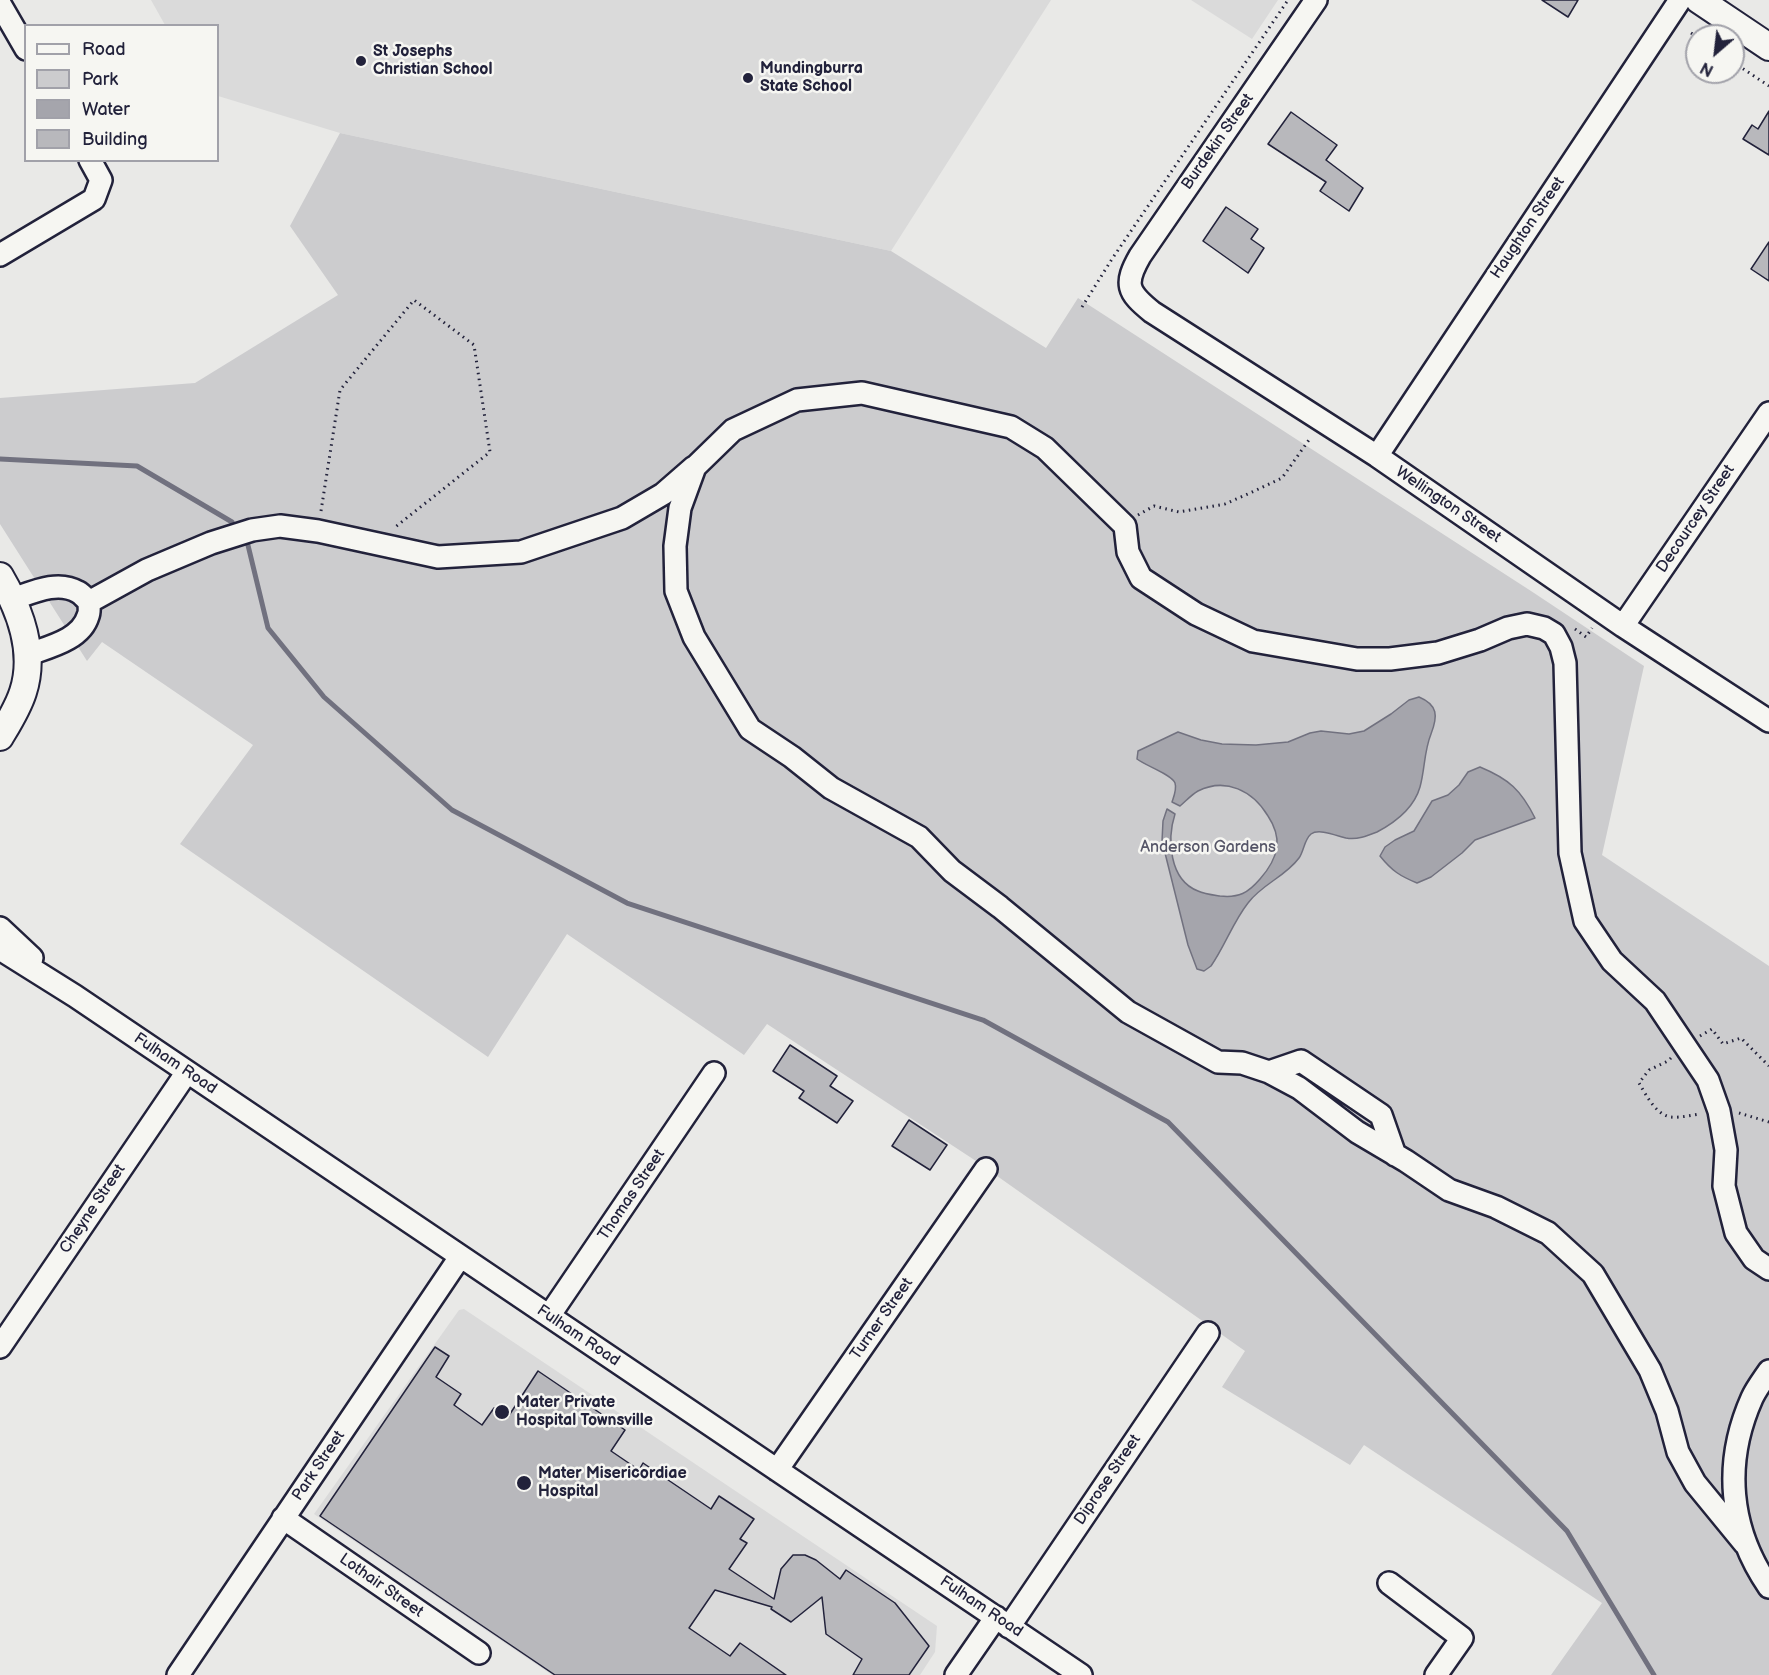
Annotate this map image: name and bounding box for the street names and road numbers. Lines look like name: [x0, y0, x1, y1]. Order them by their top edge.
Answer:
street label: Burdekin Street: [1178, 90, 1258, 194]
street label: Haughton Street: [1487, 173, 1569, 283]
street label: Decourcey Street: [1653, 461, 1739, 577]
street label: Wellington Street: [1392, 463, 1504, 547]
street label: Fulham Road: [130, 1029, 220, 1099]
street label: Thomas Street: [595, 1146, 669, 1244]
street label: Cheyne Street: [56, 1161, 130, 1257]
street label: Turner Street: [847, 1274, 917, 1364]
street label: Fulham Road: [533, 1301, 623, 1371]
street label: Park Street: [289, 1427, 349, 1505]
street label: Diprose Street: [1071, 1431, 1145, 1529]
street label: Lothair Street: [335, 1550, 427, 1622]
street label: Fulham Road: [936, 1572, 1026, 1642]

